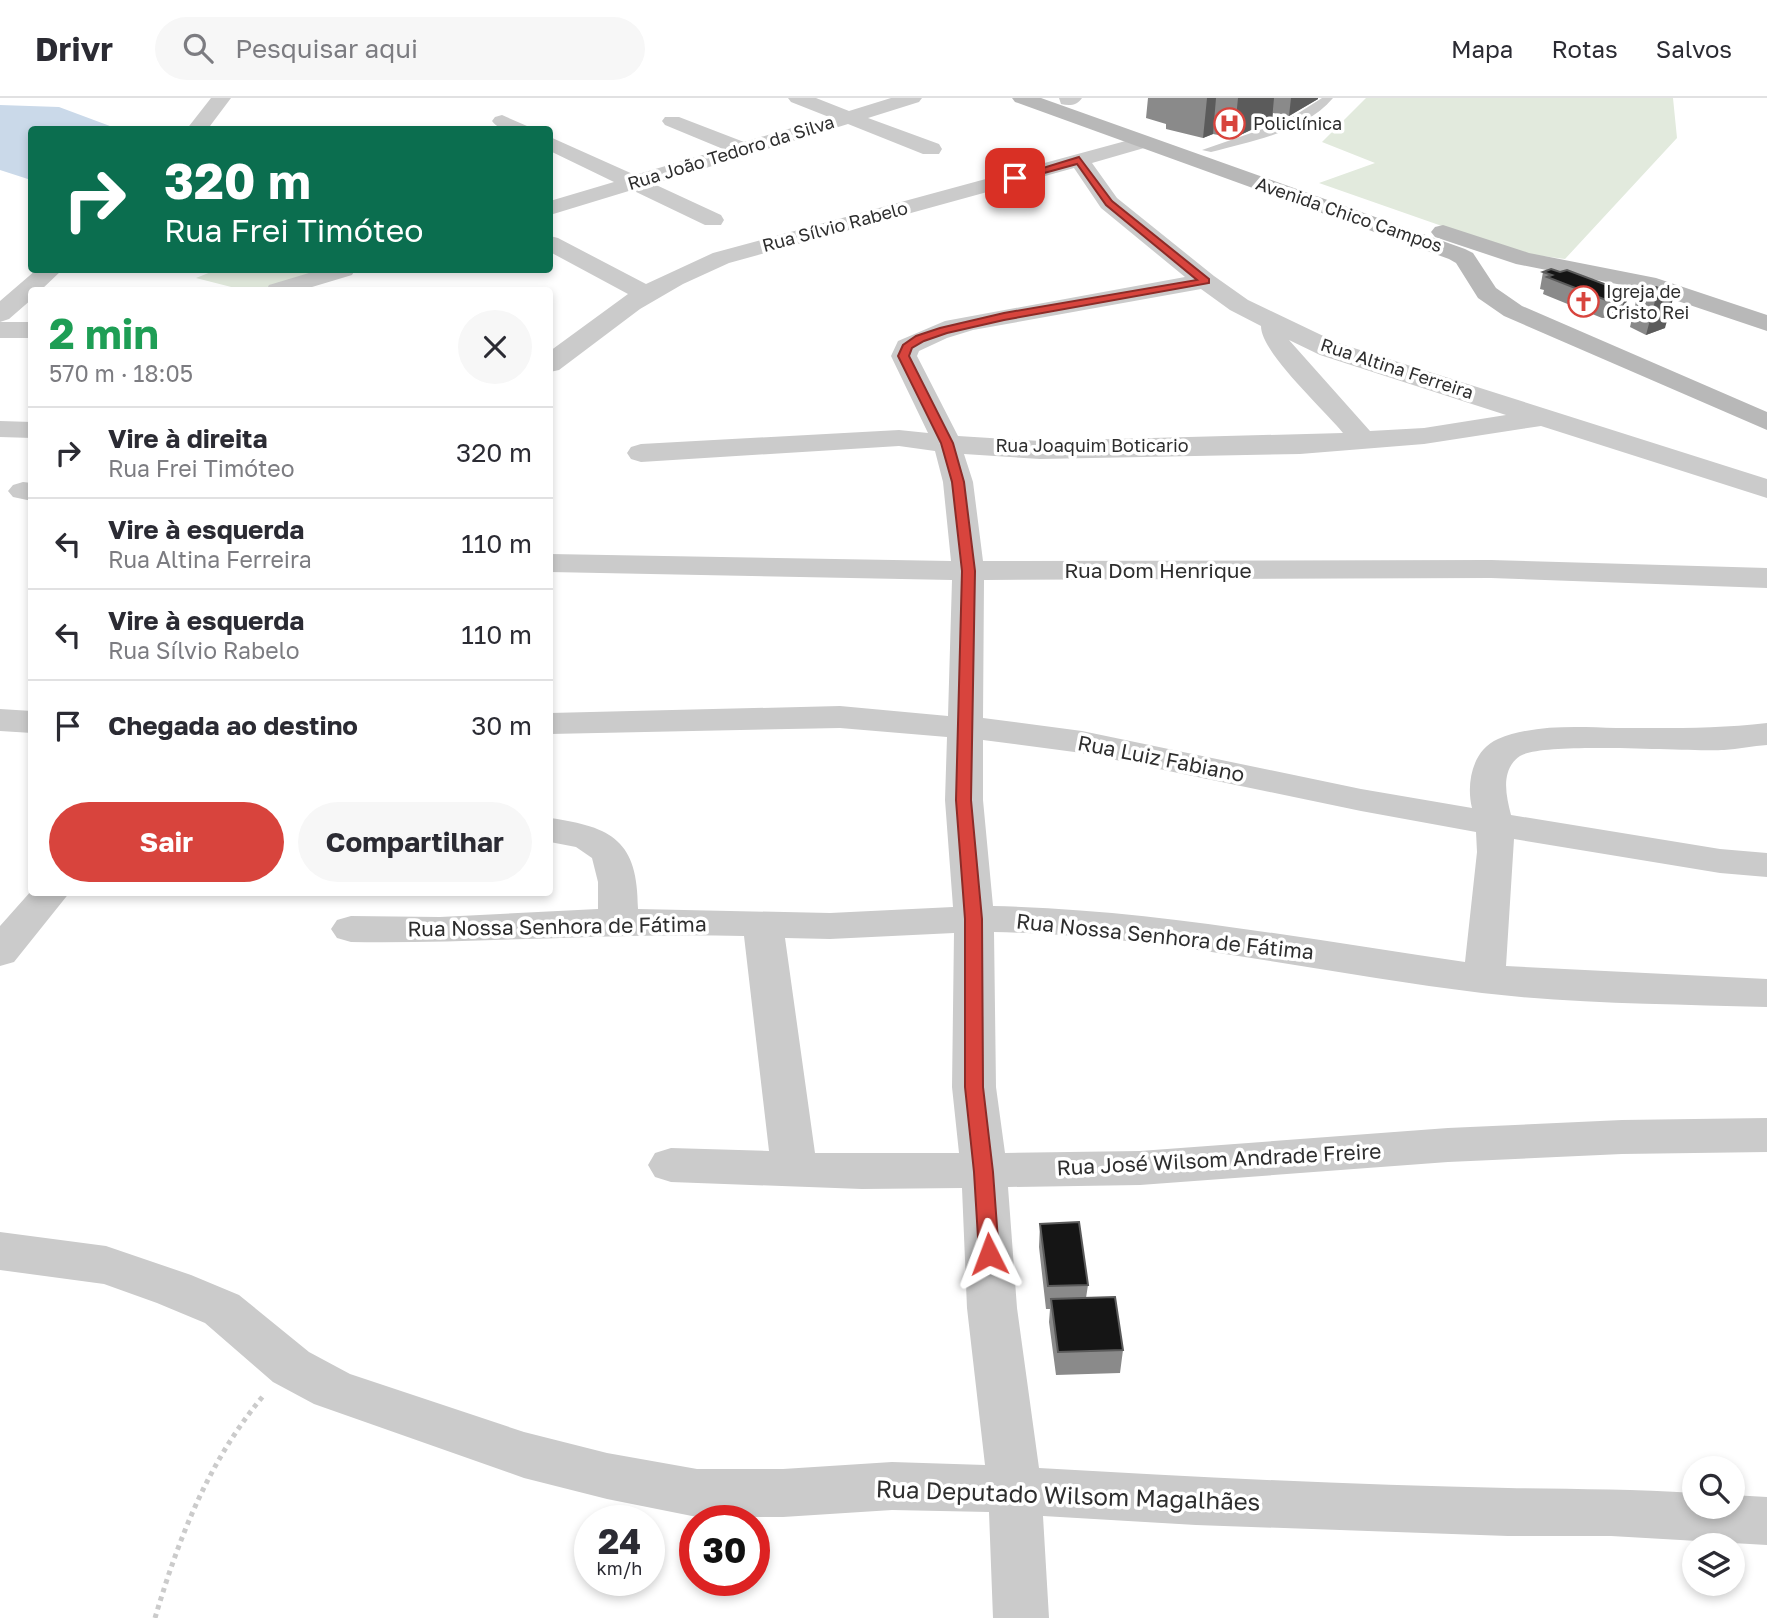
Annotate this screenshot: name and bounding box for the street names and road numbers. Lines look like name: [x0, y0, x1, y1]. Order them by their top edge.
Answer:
street label: Rua João Tedoro da Silva: [625, 110, 837, 194]
street label: Avenida Chico Campos: [1253, 172, 1445, 256]
street label: Rua Sílvio Rabelo: [760, 196, 910, 256]
street label: Rua Altina Ferreira: [1318, 333, 1477, 403]
street label: Rua Joaquim Boticario: [995, 434, 1189, 456]
street label: Rua Dom Henrique: [1064, 557, 1252, 583]
street label: Rua Luiz Fabiano: [1076, 729, 1247, 787]
street label: Rua Nossa Senhora de Fátima: [1015, 907, 1315, 965]
street label: Rua Nossa Senhora de Fátima: [407, 910, 707, 942]
street label: Rua José Wilsom Andrade Freire: [1056, 1138, 1382, 1180]
street label: Rua Deputado Wilsom Magalhães: [875, 1473, 1261, 1516]

